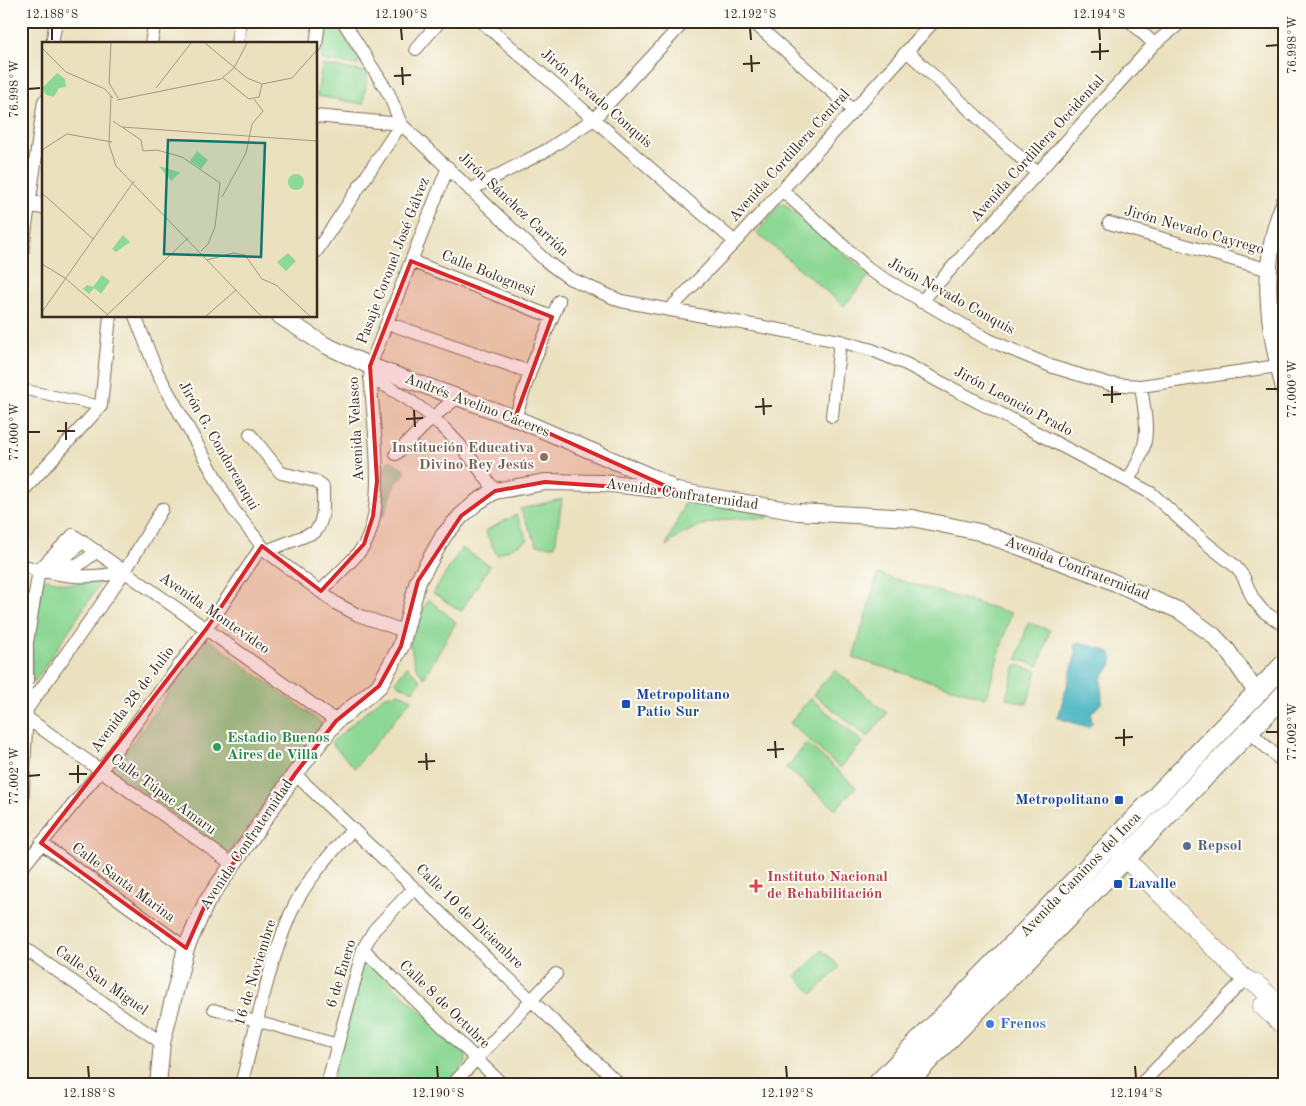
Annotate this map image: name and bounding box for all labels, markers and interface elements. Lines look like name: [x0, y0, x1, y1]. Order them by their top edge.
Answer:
text: 12.188°S: [26, 9, 78, 21]
text: 12.190°S: [375, 9, 427, 21]
text: 12.192°S: [724, 9, 776, 21]
text: 12.194°S: [1073, 9, 1125, 21]
text: 76.998°W: [1287, 16, 1299, 74]
inset map: [42, 42, 318, 318]
street label: Jirón Nevado Conquis: [537, 47, 655, 151]
text: 76.998°W: [9, 60, 21, 118]
street label: Avenida Cordillera Occidental: [968, 73, 1108, 225]
street label: Avenida Cordillera Central: [727, 87, 853, 225]
street label: Jirón Sánchez Carrión: [455, 150, 571, 260]
street label: Pasaje Coronel José Gálvez: [355, 176, 433, 346]
street label: Jirón Nevado Cayrego: [1122, 204, 1266, 258]
street label: Calle Bolognesi: [439, 248, 537, 300]
street label: Jirón Nevado Conquis: [885, 256, 1017, 338]
text: 77.000°W: [1287, 360, 1299, 418]
street label: Jirón Leoncio Prado: [951, 364, 1075, 440]
street label: Andrés Avelino Cáceres: [402, 371, 552, 441]
street label: Avenida Velasco: [347, 376, 367, 482]
street label: Jirón G. Condorcanqui: [175, 379, 261, 513]
text: 77.000°W: [9, 403, 21, 461]
place label: Institución Educativa Divino Rey Jesús: [391, 441, 534, 473]
marker: Institución Educativa Divino Rey Jesús: [538, 451, 550, 463]
street label: Avenida Confraternidad: [605, 477, 759, 513]
street label: Avenida Confraternidad: [1002, 534, 1152, 604]
street label: Avenida Montevideo: [156, 570, 272, 658]
street label: Avenida 28 de Julio: [88, 644, 178, 756]
place label: Metropolitano Patio Sur: [636, 688, 730, 720]
marker: Metropolitano Patio Sur: [620, 698, 632, 710]
text: 77.002°W: [1287, 703, 1299, 761]
place label: Estadio Buenos Aires de Villa: [227, 731, 329, 763]
marker: Estadio Buenos Aires de Villa: [211, 741, 223, 753]
text: 77.002°W: [9, 747, 21, 805]
street label: Calle Túpac Amaru: [108, 752, 218, 838]
street label: Avenida Confraternidad: [198, 777, 296, 913]
place label: Metropolitano: [1015, 793, 1109, 808]
marker: Metropolitano: [1113, 794, 1125, 806]
street label: Avenida Caminos del Inca: [1018, 809, 1145, 940]
place label: Repsol: [1197, 839, 1242, 854]
street label: Calle Santa Marina: [68, 840, 178, 926]
marker: Repsol: [1181, 840, 1193, 852]
street label: Calle 10 de Diciembre: [412, 862, 526, 972]
place label: Instituto Nacional de Rehabilitación: [767, 870, 888, 902]
place label: Lavalle: [1128, 877, 1176, 892]
marker: Lavalle: [1112, 878, 1124, 890]
marker: Instituto Nacional de Rehabilitación: [749, 879, 763, 893]
street label: 16 de Noviembre: [233, 918, 279, 1028]
street label: 6 de Enero: [324, 938, 360, 1010]
street label: Calle San Miguel: [52, 943, 150, 1019]
street label: Calle 8 de Octubre: [396, 958, 492, 1052]
place label: Frenos: [1000, 1017, 1046, 1032]
marker: Frenos: [984, 1018, 996, 1030]
text: 12.188°S: [63, 1088, 115, 1100]
text: 12.190°S: [412, 1088, 464, 1100]
text: 12.192°S: [761, 1088, 813, 1100]
text: 12.194°S: [1110, 1088, 1162, 1100]

